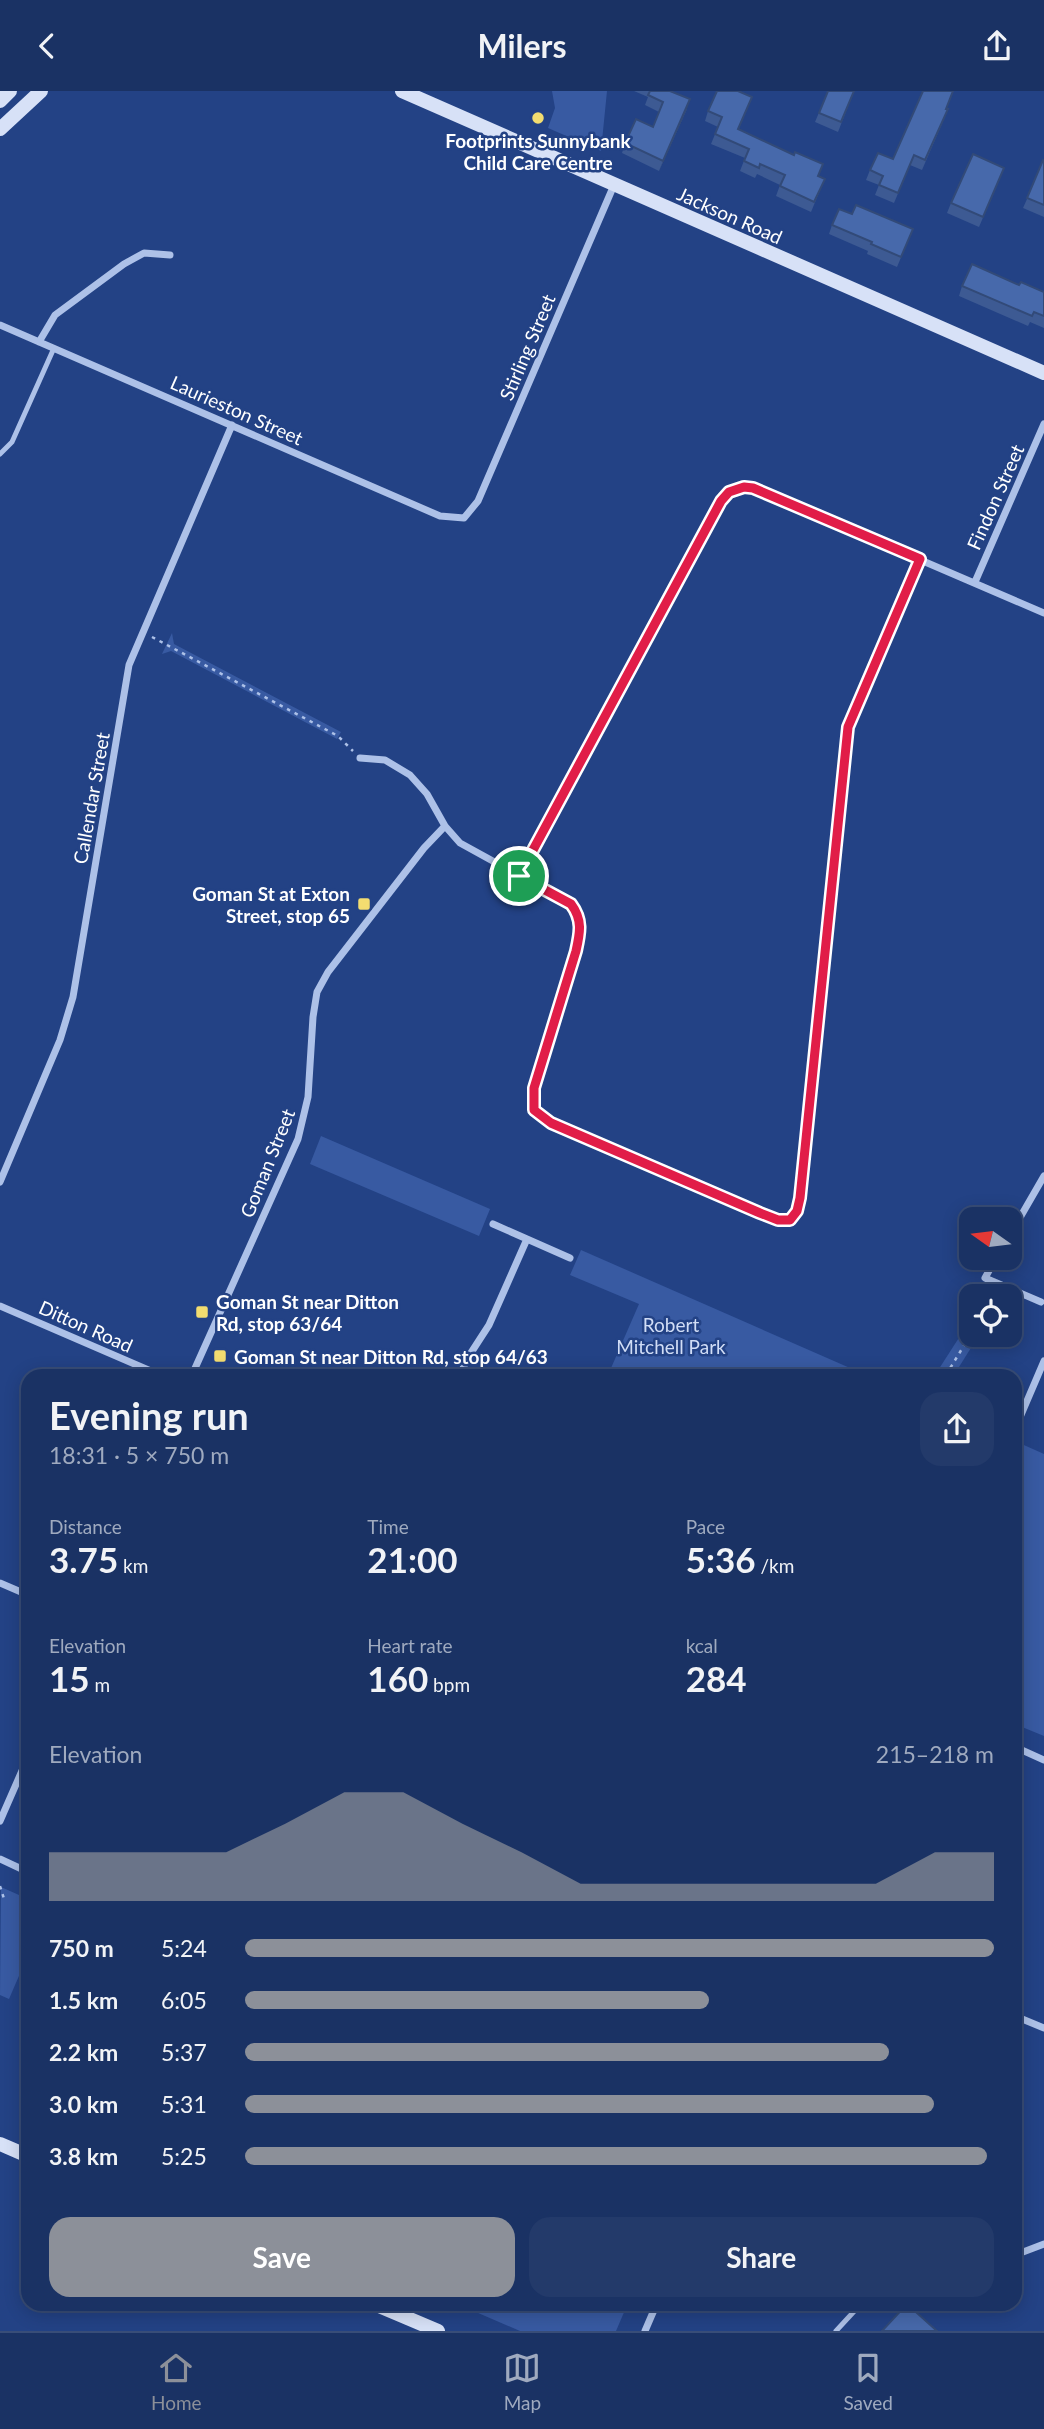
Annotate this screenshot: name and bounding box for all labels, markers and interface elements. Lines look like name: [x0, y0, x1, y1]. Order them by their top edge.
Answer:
text: Milers: [477, 26, 567, 65]
icon: back: [28, 27, 66, 65]
icon: share: [978, 27, 1016, 65]
marker: Footprints Sunnybank Child Care Centre: [530, 110, 546, 126]
place label: Footprints Sunnybank Child Care Centre: [445, 129, 632, 174]
street label: Jackson Road: [674, 182, 786, 248]
street label: Stirling Street: [494, 290, 560, 403]
street label: Laurieston Street: [167, 371, 307, 450]
street label: Findon Street: [962, 441, 1029, 553]
street label: Callendar Street: [68, 730, 114, 866]
pin: [489, 846, 549, 906]
icon: arrive: [500, 857, 538, 895]
place label: Goman St at Exton Street, stop 65: [192, 882, 350, 927]
marker: Goman St at Exton Street, stop 65: [356, 896, 372, 912]
street label: Goman Street: [235, 1105, 299, 1221]
north arrow: [959, 1207, 1022, 1271]
map controls: [959, 1207, 1022, 1347]
button: locate: [959, 1284, 1022, 1347]
place label: Goman St near Ditton Rd, stop 63/64: [216, 1290, 399, 1335]
street label: Ditton Road: [36, 1295, 136, 1357]
marker: Goman St near Ditton Rd, stop 63/64: [194, 1304, 210, 1320]
park label: Robert Mitchell Park: [616, 1313, 726, 1358]
place label: Goman St near Ditton Rd, stop 64/63: [234, 1345, 548, 1368]
marker: Goman St near Ditton Rd, stop 64/63: [212, 1348, 228, 1364]
text: Evening run: [49, 1392, 249, 1438]
button: share: [920, 1392, 994, 1466]
text: 18:31 · 5 × 750 m: [49, 1441, 229, 1469]
text: Distance: [49, 1515, 122, 1538]
text: Time: [367, 1515, 409, 1538]
text: Pace: [686, 1515, 725, 1538]
text: 3.75: [49, 1538, 118, 1580]
text: 21:00: [367, 1538, 458, 1580]
text: 5:36: [686, 1538, 756, 1580]
text: km: [118, 1554, 148, 1577]
text: /km: [756, 1554, 794, 1577]
text: Elevation: [49, 1634, 126, 1657]
text: Heart rate: [367, 1634, 453, 1657]
text: kcal: [686, 1634, 718, 1657]
text: 15: [49, 1657, 90, 1699]
text: 160: [367, 1657, 428, 1699]
text: 284: [686, 1657, 747, 1699]
text: m: [90, 1673, 110, 1696]
text: bpm: [428, 1673, 470, 1696]
text: Elevation: [49, 1740, 142, 1768]
text: 215–218 m: [876, 1740, 994, 1768]
text: 750 m: [49, 1934, 114, 1962]
text: 5:24: [161, 1934, 207, 1962]
text: 1.5 km: [49, 1986, 118, 2014]
text: 6:05: [161, 1986, 207, 2014]
text: 2.2 km: [49, 2038, 118, 2066]
text: 5:37: [161, 2038, 207, 2066]
text: 3.0 km: [49, 2090, 118, 2118]
text: 5:31: [161, 2090, 207, 2118]
text: 3.8 km: [49, 2142, 118, 2170]
text: 5:25: [161, 2142, 207, 2170]
button: Save: [49, 2217, 515, 2297]
button: Share: [529, 2217, 994, 2297]
tab: Home: [151, 2349, 202, 2414]
tab: Map: [503, 2349, 541, 2414]
tab: Saved: [843, 2349, 893, 2414]

